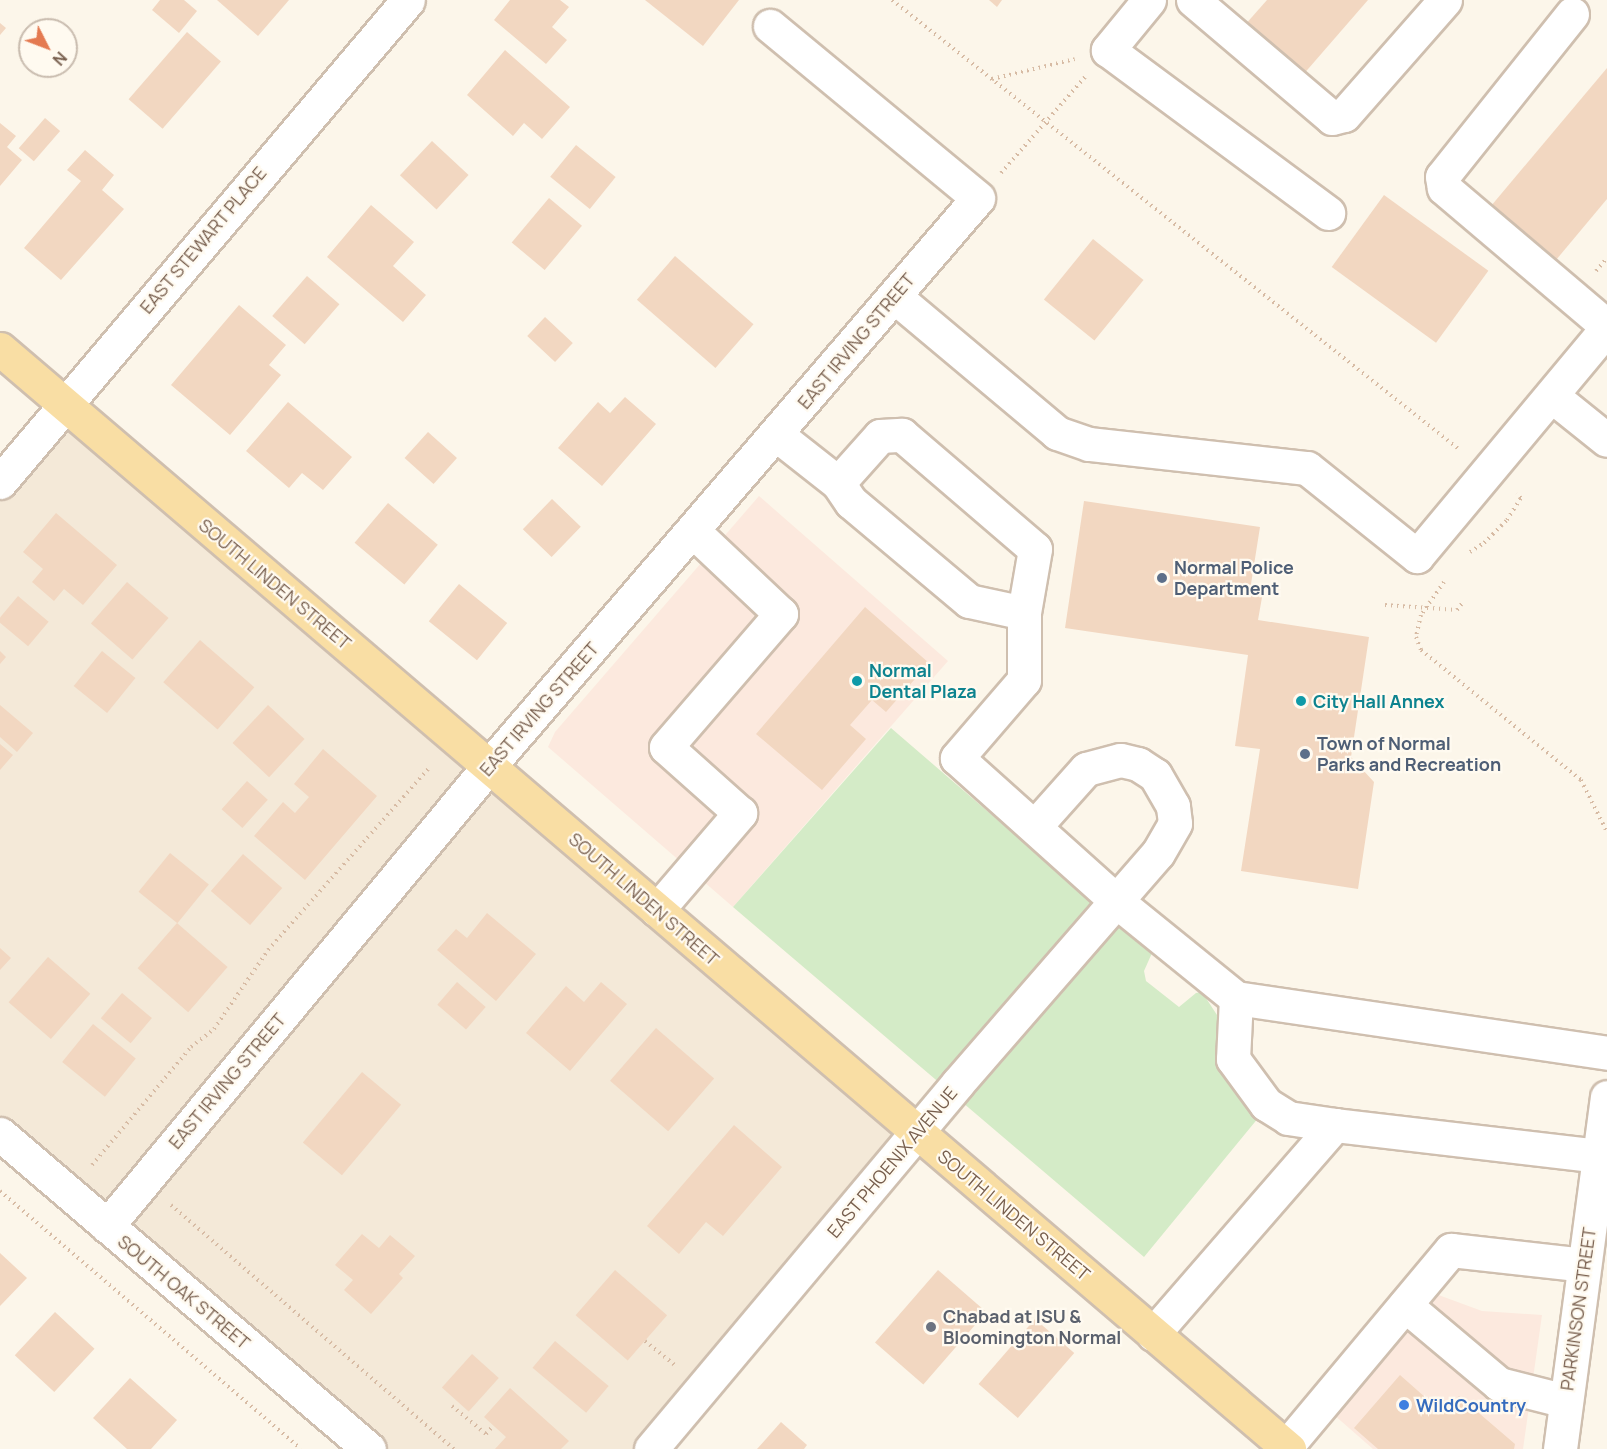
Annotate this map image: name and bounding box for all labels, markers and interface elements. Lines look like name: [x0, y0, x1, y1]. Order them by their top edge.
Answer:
north arrow: [18, 18, 78, 78]
text: N: [48, 47, 72, 70]
street label: EAST STEWART PLACE: [135, 162, 271, 318]
street label: EAST IRVING STREET: [793, 269, 919, 413]
street label: SOUTH LINDEN STREET: [195, 514, 355, 654]
place label: Normal Police Department: [1174, 557, 1294, 600]
marker: Normal Police Department: [1155, 571, 1169, 585]
street label: EAST IRVING STREET: [475, 638, 603, 780]
place label: Normal Dental Plaza: [869, 660, 977, 702]
marker: Normal Dental Plaza: [850, 674, 864, 688]
place label: City Hall Annex: [1313, 690, 1444, 712]
marker: City Hall Annex: [1294, 694, 1308, 708]
place label: Town of Normal Parks and Recreation: [1317, 733, 1501, 776]
marker: Town of Normal Parks and Recreation: [1298, 747, 1312, 761]
street label: SOUTH LINDEN STREET: [565, 828, 723, 970]
street label: EAST IRVING STREET: [164, 1009, 290, 1153]
street label: EAST PHOENIX AVENUE: [822, 1082, 962, 1242]
street label: SOUTH LINDEN STREET: [934, 1145, 1094, 1285]
street label: PARKINSON STREET: [1556, 1226, 1600, 1392]
street label: SOUTH OAK STREET: [113, 1230, 255, 1354]
place label: Chabad at ISU & Bloomington Normal: [943, 1306, 1121, 1348]
marker: Chabad at ISU & Bloomington Normal: [924, 1320, 938, 1334]
place label: WildCountry: [1416, 1394, 1526, 1416]
marker: WildCountry: [1397, 1398, 1411, 1412]

